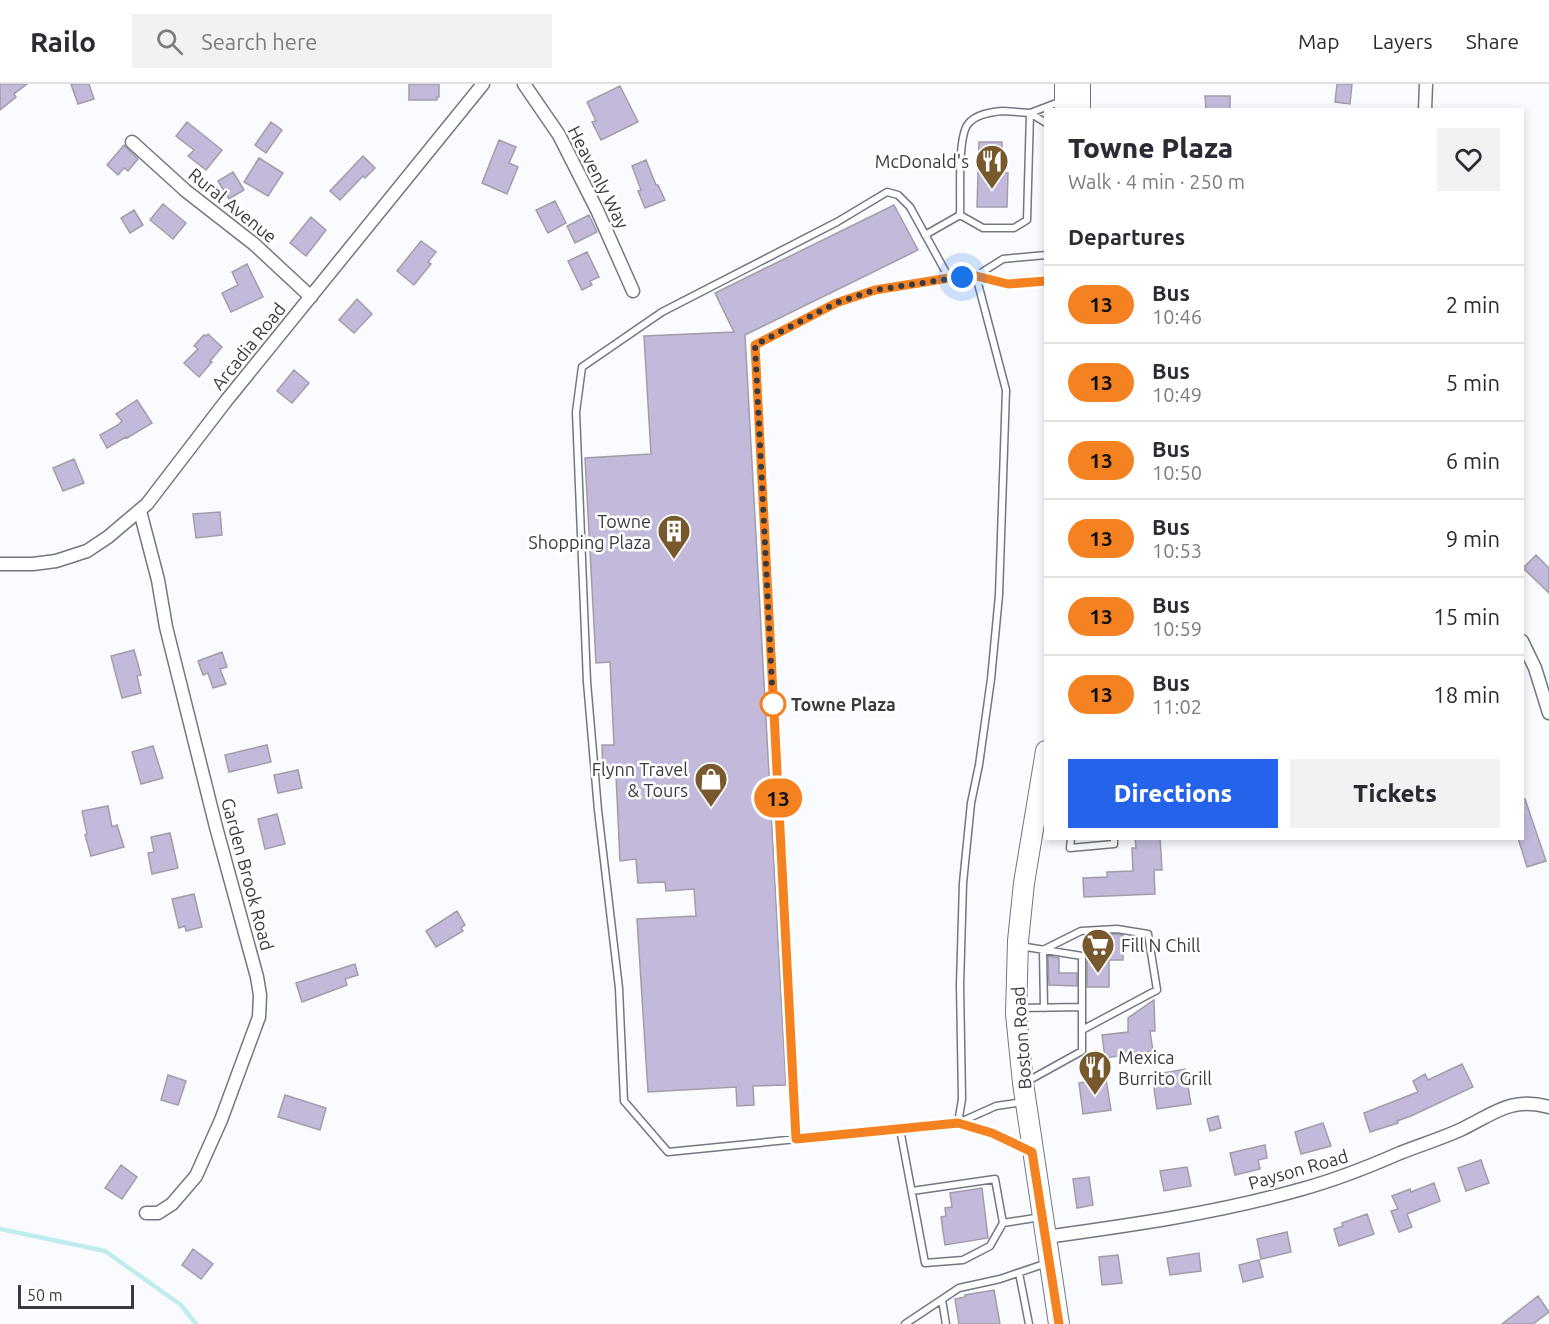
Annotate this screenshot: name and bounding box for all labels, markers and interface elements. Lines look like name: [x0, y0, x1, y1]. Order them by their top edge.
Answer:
search box: [132, 14, 552, 68]
icon: search: [153, 25, 186, 58]
text: Railo: [30, 26, 96, 57]
text: Search here: [201, 29, 317, 54]
text: Map: [1298, 29, 1339, 53]
text: Layers: [1372, 29, 1433, 53]
text: Share: [1466, 29, 1519, 53]
street label: Heavenly Way: [565, 122, 634, 232]
button: heart: [1437, 128, 1500, 191]
text: Towne Plaza: [1068, 132, 1233, 163]
restaurant icon: McDonald's: [974, 143, 1010, 190]
place label: McDonald's: [875, 151, 969, 171]
street label: Rural Avenue: [185, 164, 281, 246]
text: Walk · 4 min · 250 m: [1068, 170, 1245, 193]
text: Departures: [1068, 224, 1185, 249]
your location: [947, 262, 977, 292]
text: Bus: [1152, 280, 1190, 305]
text: 13: [1089, 292, 1113, 316]
text: 2 min: [1446, 292, 1500, 317]
street label: Arcadia Road: [207, 299, 289, 393]
text: 10:46: [1152, 305, 1202, 328]
text: Bus: [1152, 358, 1190, 383]
text: 13: [1089, 370, 1113, 394]
text: 5 min: [1446, 370, 1500, 395]
text: 10:49: [1152, 383, 1202, 406]
text: Bus: [1152, 436, 1190, 461]
text: 13: [1089, 448, 1113, 472]
text: 6 min: [1446, 448, 1500, 473]
text: 10:50: [1152, 461, 1202, 484]
place label: Towne Shopping Plaza: [528, 511, 651, 552]
building icon: Towne Shopping Plaza: [656, 513, 692, 560]
text: Bus: [1152, 514, 1190, 539]
text: 13: [1089, 526, 1113, 550]
text: 9 min: [1446, 526, 1500, 551]
text: 10:53: [1152, 539, 1202, 562]
text: Bus: [1152, 592, 1190, 617]
text: 13: [1089, 604, 1113, 628]
text: 15 min: [1433, 604, 1500, 629]
text: 10:59: [1152, 617, 1202, 640]
text: Bus: [1152, 670, 1190, 695]
text: 13: [1089, 682, 1113, 706]
text: 18 min: [1433, 682, 1500, 707]
marker: Towne Plaza: [760, 691, 786, 717]
place label: Towne Plaza: [791, 694, 896, 714]
text: 11:02: [1152, 695, 1202, 718]
place label: Flynn Travel & Tours: [592, 759, 688, 800]
button: Directions: [1068, 759, 1278, 828]
button: Tickets: [1290, 759, 1500, 828]
shop icon: Flynn Travel & Tours: [693, 761, 729, 808]
line badge: 13: [751, 778, 805, 818]
text: 13: [766, 786, 790, 810]
street label: Garden Brook Road: [218, 796, 278, 952]
supermarket icon: Fill N Chill: [1080, 927, 1116, 974]
place label: Fill N Chill: [1121, 935, 1201, 955]
street label: Boston Road: [1007, 986, 1035, 1090]
place label: Mexica Burrito Grill: [1118, 1047, 1212, 1088]
restaurant icon: Mexica Burrito Grill: [1077, 1049, 1113, 1096]
street label: Payson Road: [1246, 1145, 1350, 1193]
scale bar: [18, 1282, 134, 1310]
text: 50 m: [27, 1286, 63, 1304]

